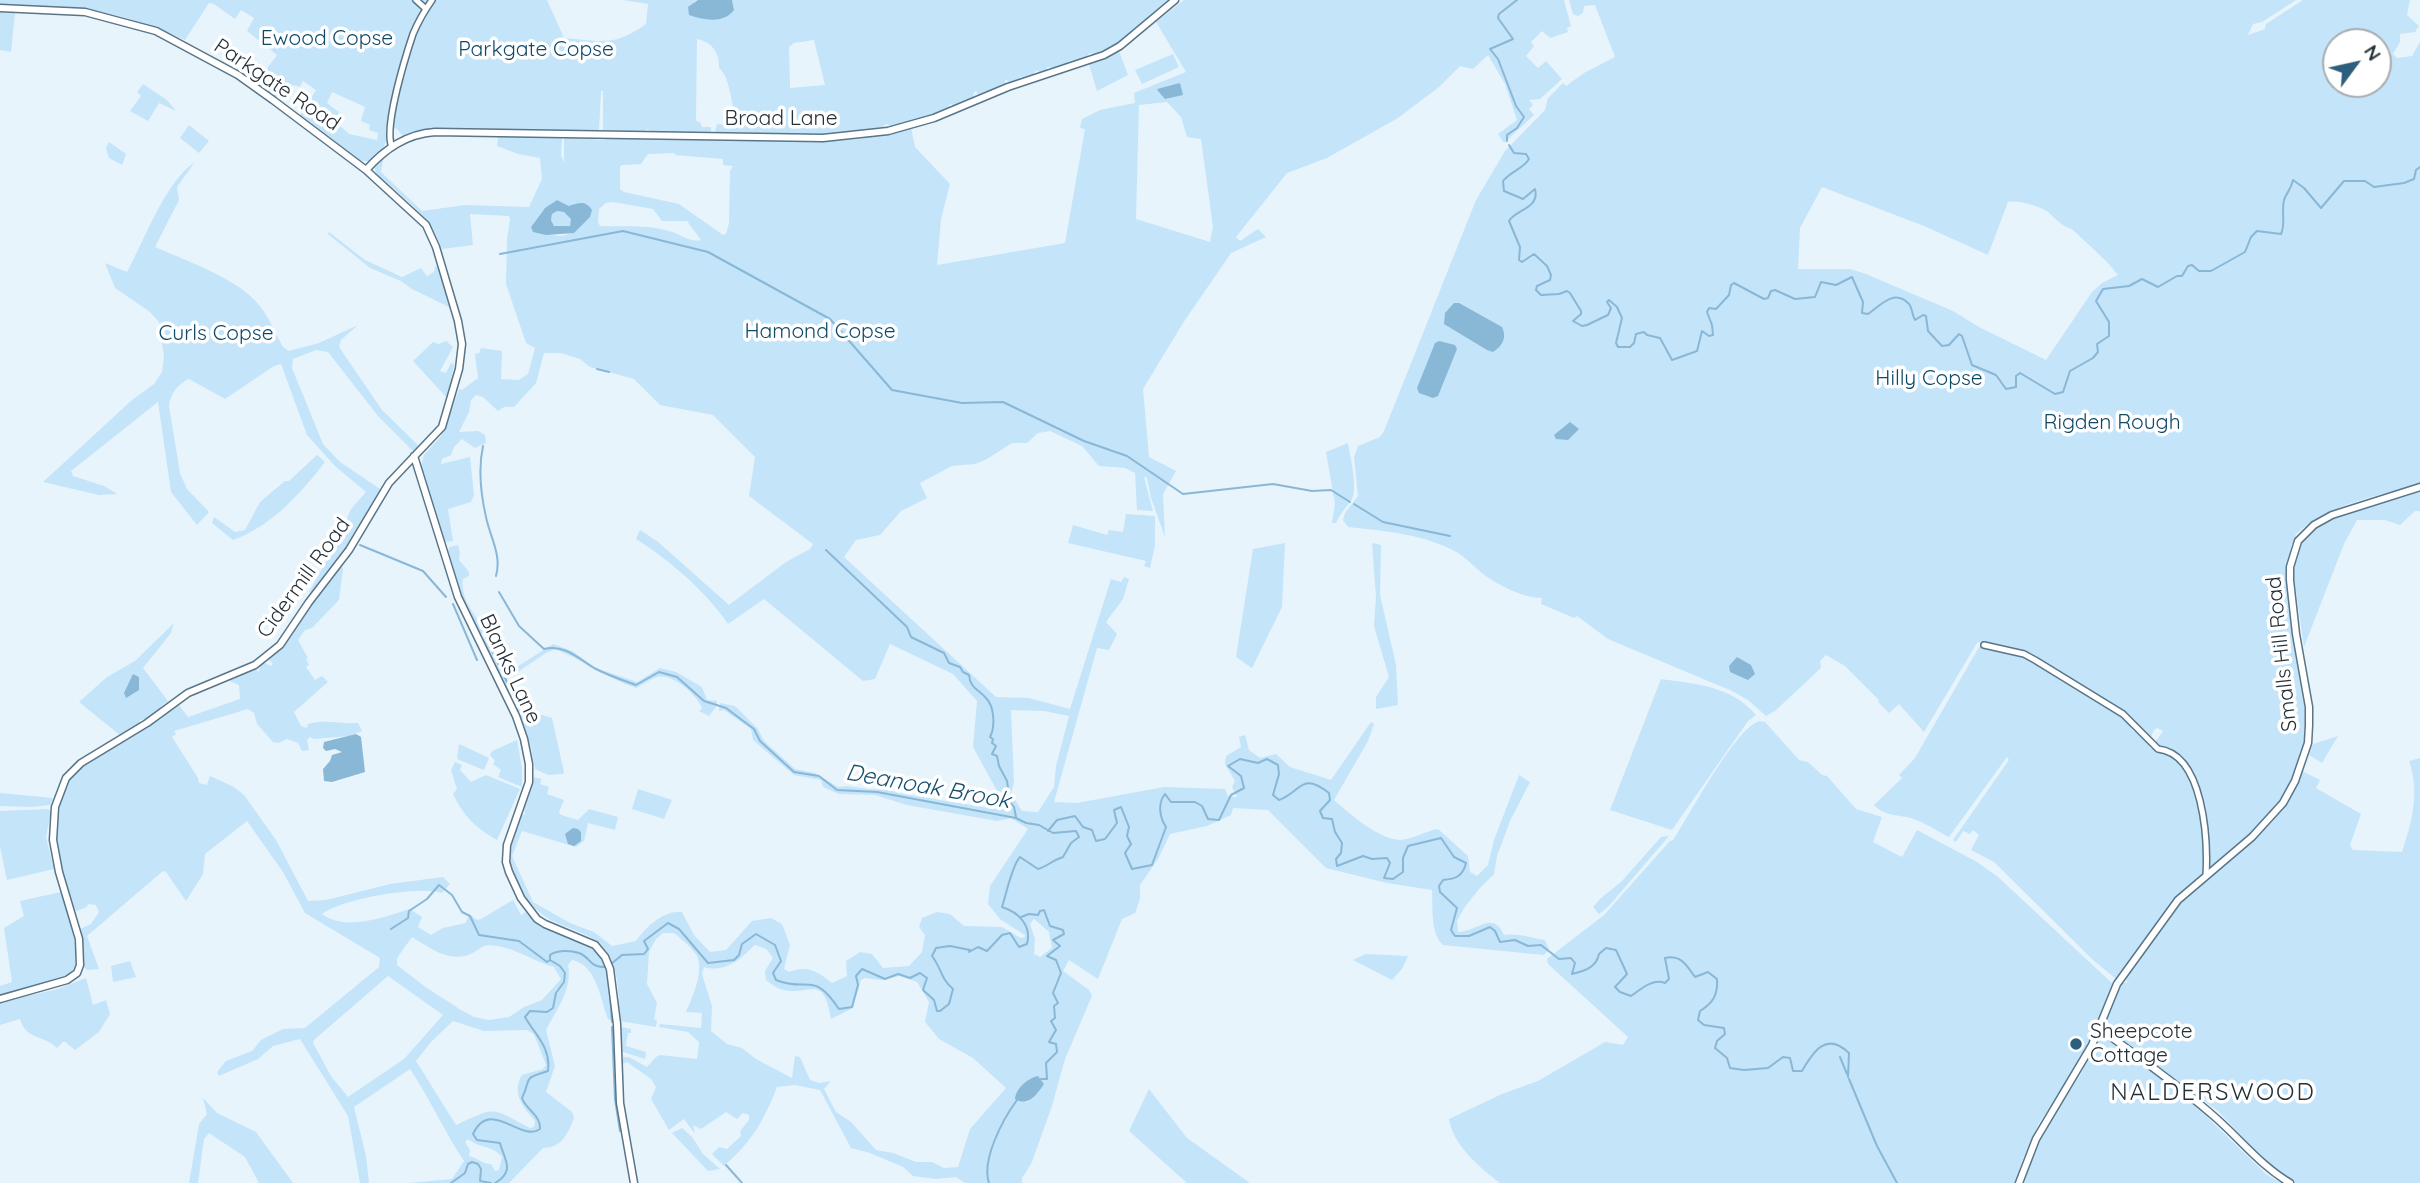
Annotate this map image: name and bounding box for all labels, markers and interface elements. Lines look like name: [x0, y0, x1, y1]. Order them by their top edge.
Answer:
park label: Ewood Copse: [261, 26, 393, 52]
north arrow: [2322, 28, 2392, 98]
street label: Parkgate Road: [209, 33, 345, 137]
park label: Parkgate Copse: [458, 37, 614, 63]
text: N: [2359, 40, 2387, 65]
street label: Broad Lane: [724, 106, 838, 132]
park label: Hamond Copse: [744, 319, 896, 345]
park label: Curls Copse: [159, 321, 273, 347]
park label: Hilly Copse: [1875, 366, 1983, 392]
park label: Rigden Rough: [2043, 410, 2181, 436]
street label: Cidermill Road: [252, 513, 356, 643]
street label: Smalls Hill Road: [2261, 575, 2303, 733]
street label: Blanks Lane: [474, 610, 546, 728]
water label: Deanoak Brook: [843, 759, 1013, 815]
place label: Sheepcote Cottage: [2090, 1019, 2193, 1069]
marker: Sheepcote Cottage: [2068, 1036, 2084, 1052]
district label: NALDERSWOOD: [2112, 1079, 2314, 1107]

